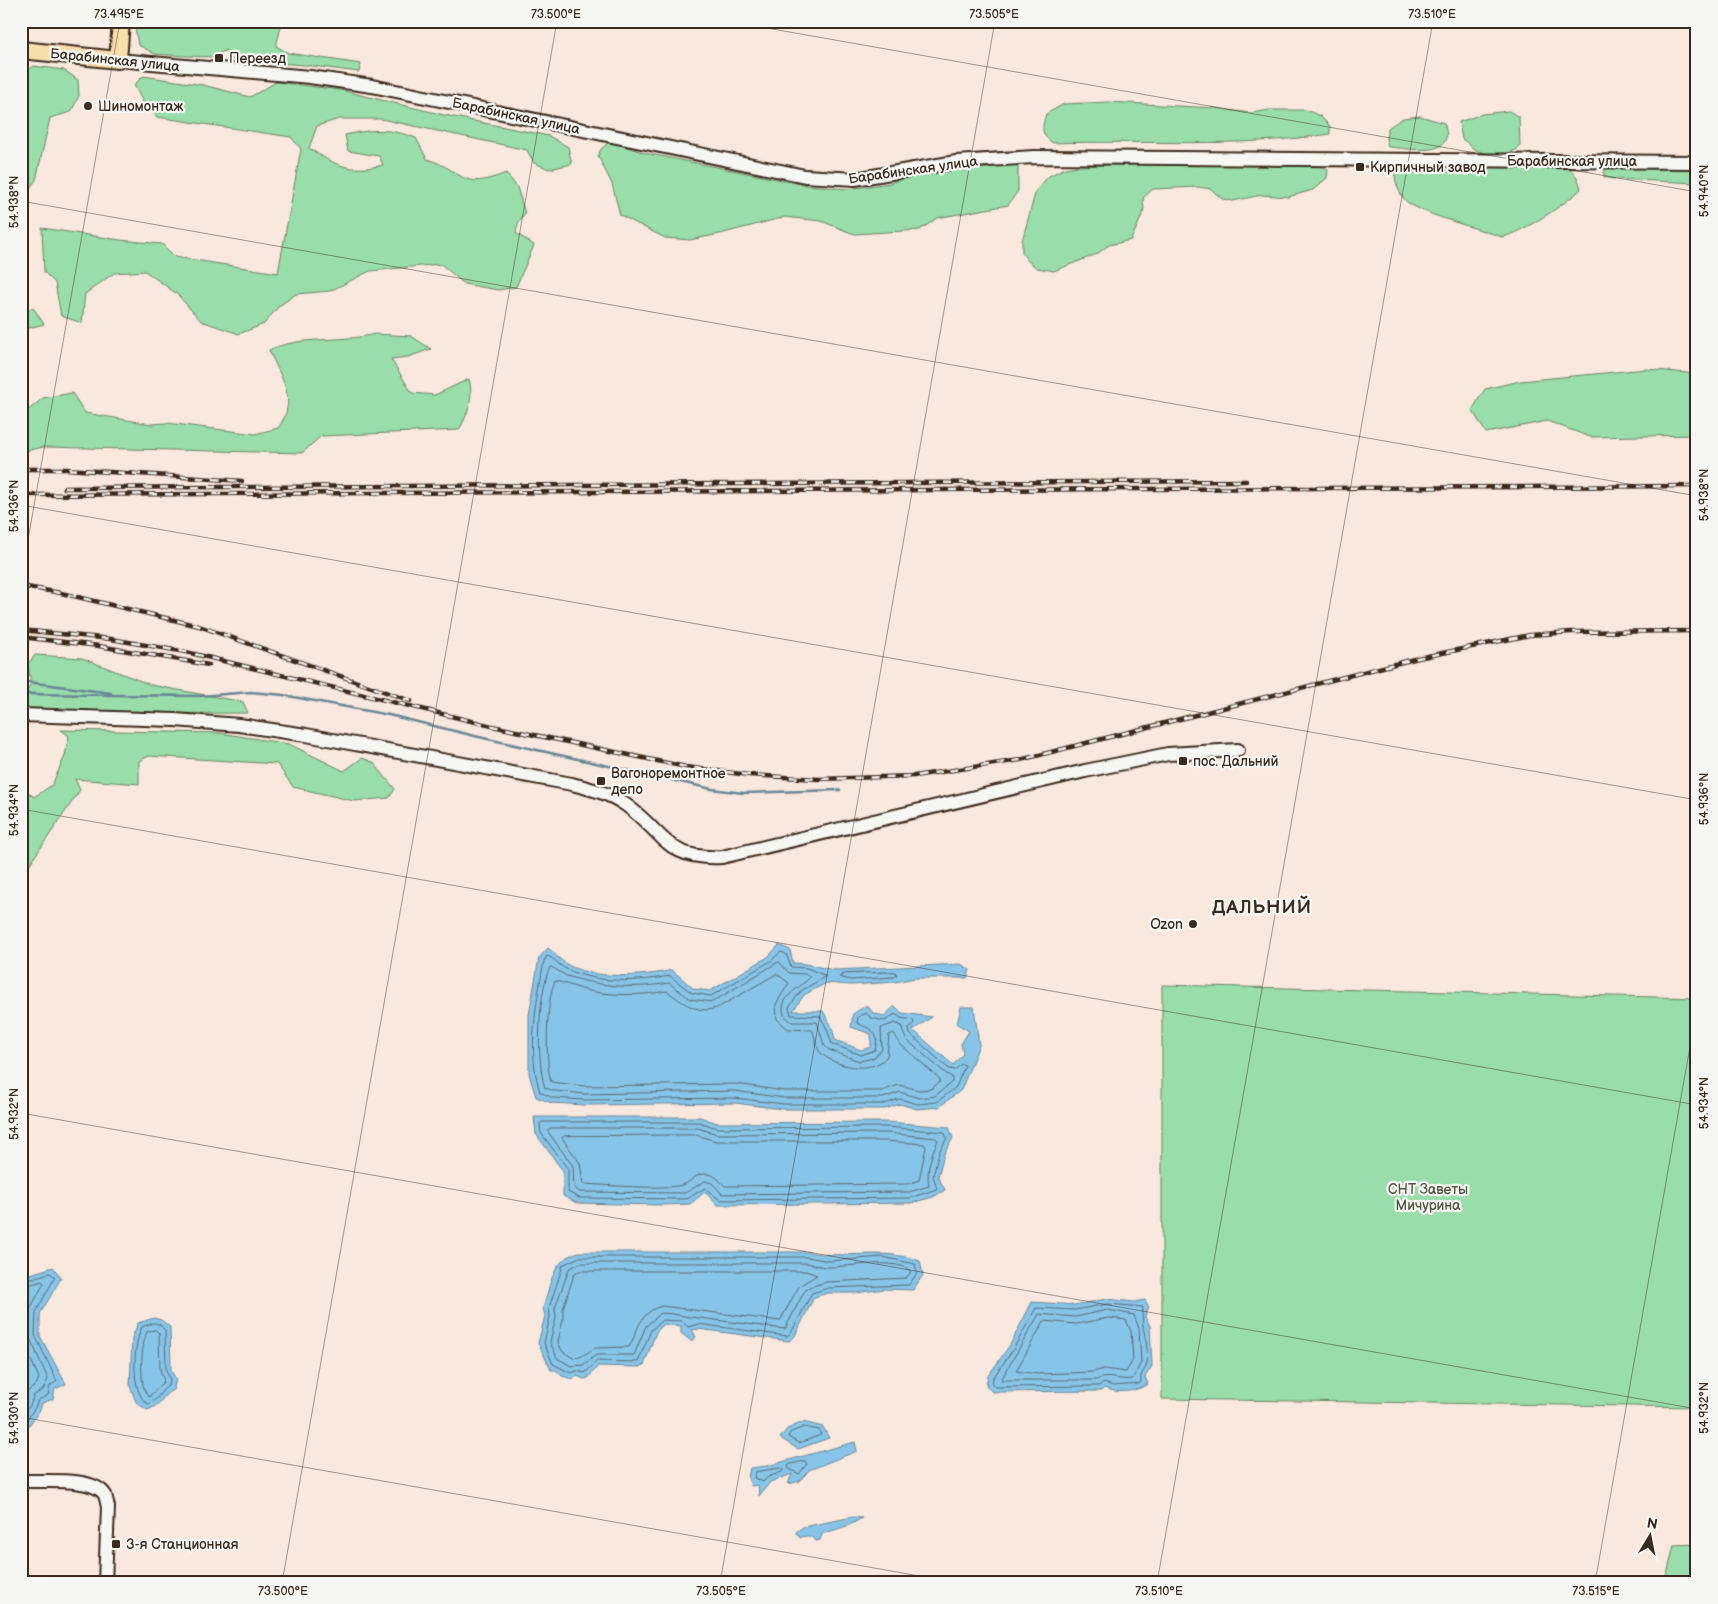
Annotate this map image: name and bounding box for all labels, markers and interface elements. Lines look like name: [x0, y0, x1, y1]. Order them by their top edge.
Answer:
text: 73.495°E: [94, 7, 144, 22]
text: 73.500°E: [531, 7, 581, 22]
text: 73.505°E: [969, 7, 1019, 22]
text: 73.510°E: [1408, 7, 1456, 22]
street label: Барабинская улица: [49, 45, 181, 75]
place label: Переезд: [229, 50, 287, 67]
marker: Переезд: [213, 52, 225, 64]
street label: Барабинская улица: [451, 94, 582, 138]
place label: Шиномонтаж: [98, 98, 184, 115]
marker: Шиномонтаж: [82, 100, 94, 112]
street label: Барабинская улица: [847, 152, 979, 187]
street label: Барабинская улица: [1507, 153, 1638, 170]
place label: Кирпичный завод: [1370, 159, 1486, 176]
marker: Кирпичный завод: [1354, 161, 1366, 173]
text: 54.940°N: [1697, 165, 1712, 217]
text: 54.938°N: [7, 176, 22, 228]
text: 54.938°N: [1697, 469, 1712, 521]
text: 54.936°N: [7, 480, 22, 532]
place label: пос. Дальний: [1193, 753, 1279, 770]
marker: пос. Дальний: [1177, 755, 1189, 767]
place label: Вагоноремонтное депо: [611, 765, 726, 798]
text: 54.936°N: [1697, 773, 1712, 825]
marker: Вагоноремонтное депо: [595, 775, 607, 787]
text: 54.934°N: [7, 784, 22, 836]
district label: ДАЛЬНИЙ: [1212, 895, 1312, 919]
place label: Ozon: [1150, 916, 1183, 933]
marker: Ozon: [1187, 918, 1199, 930]
text: 54.934°N: [1697, 1077, 1712, 1129]
text: 54.932°N: [7, 1088, 22, 1140]
park label: СНТ Заветы Мичурина: [1388, 1181, 1468, 1214]
text: 54.932°N: [1697, 1382, 1712, 1434]
text: 54.930°N: [7, 1392, 22, 1444]
north arrow: [1626, 1512, 1676, 1562]
text: N: [1646, 1514, 1659, 1533]
place label: 3-я Станционная: [126, 1536, 239, 1553]
marker: 3-я Станционная: [110, 1538, 122, 1550]
text: 73.500°E: [258, 1584, 308, 1599]
text: 73.505°E: [696, 1584, 746, 1599]
text: 73.510°E: [1135, 1584, 1183, 1599]
text: 73.515°E: [1572, 1584, 1620, 1599]

